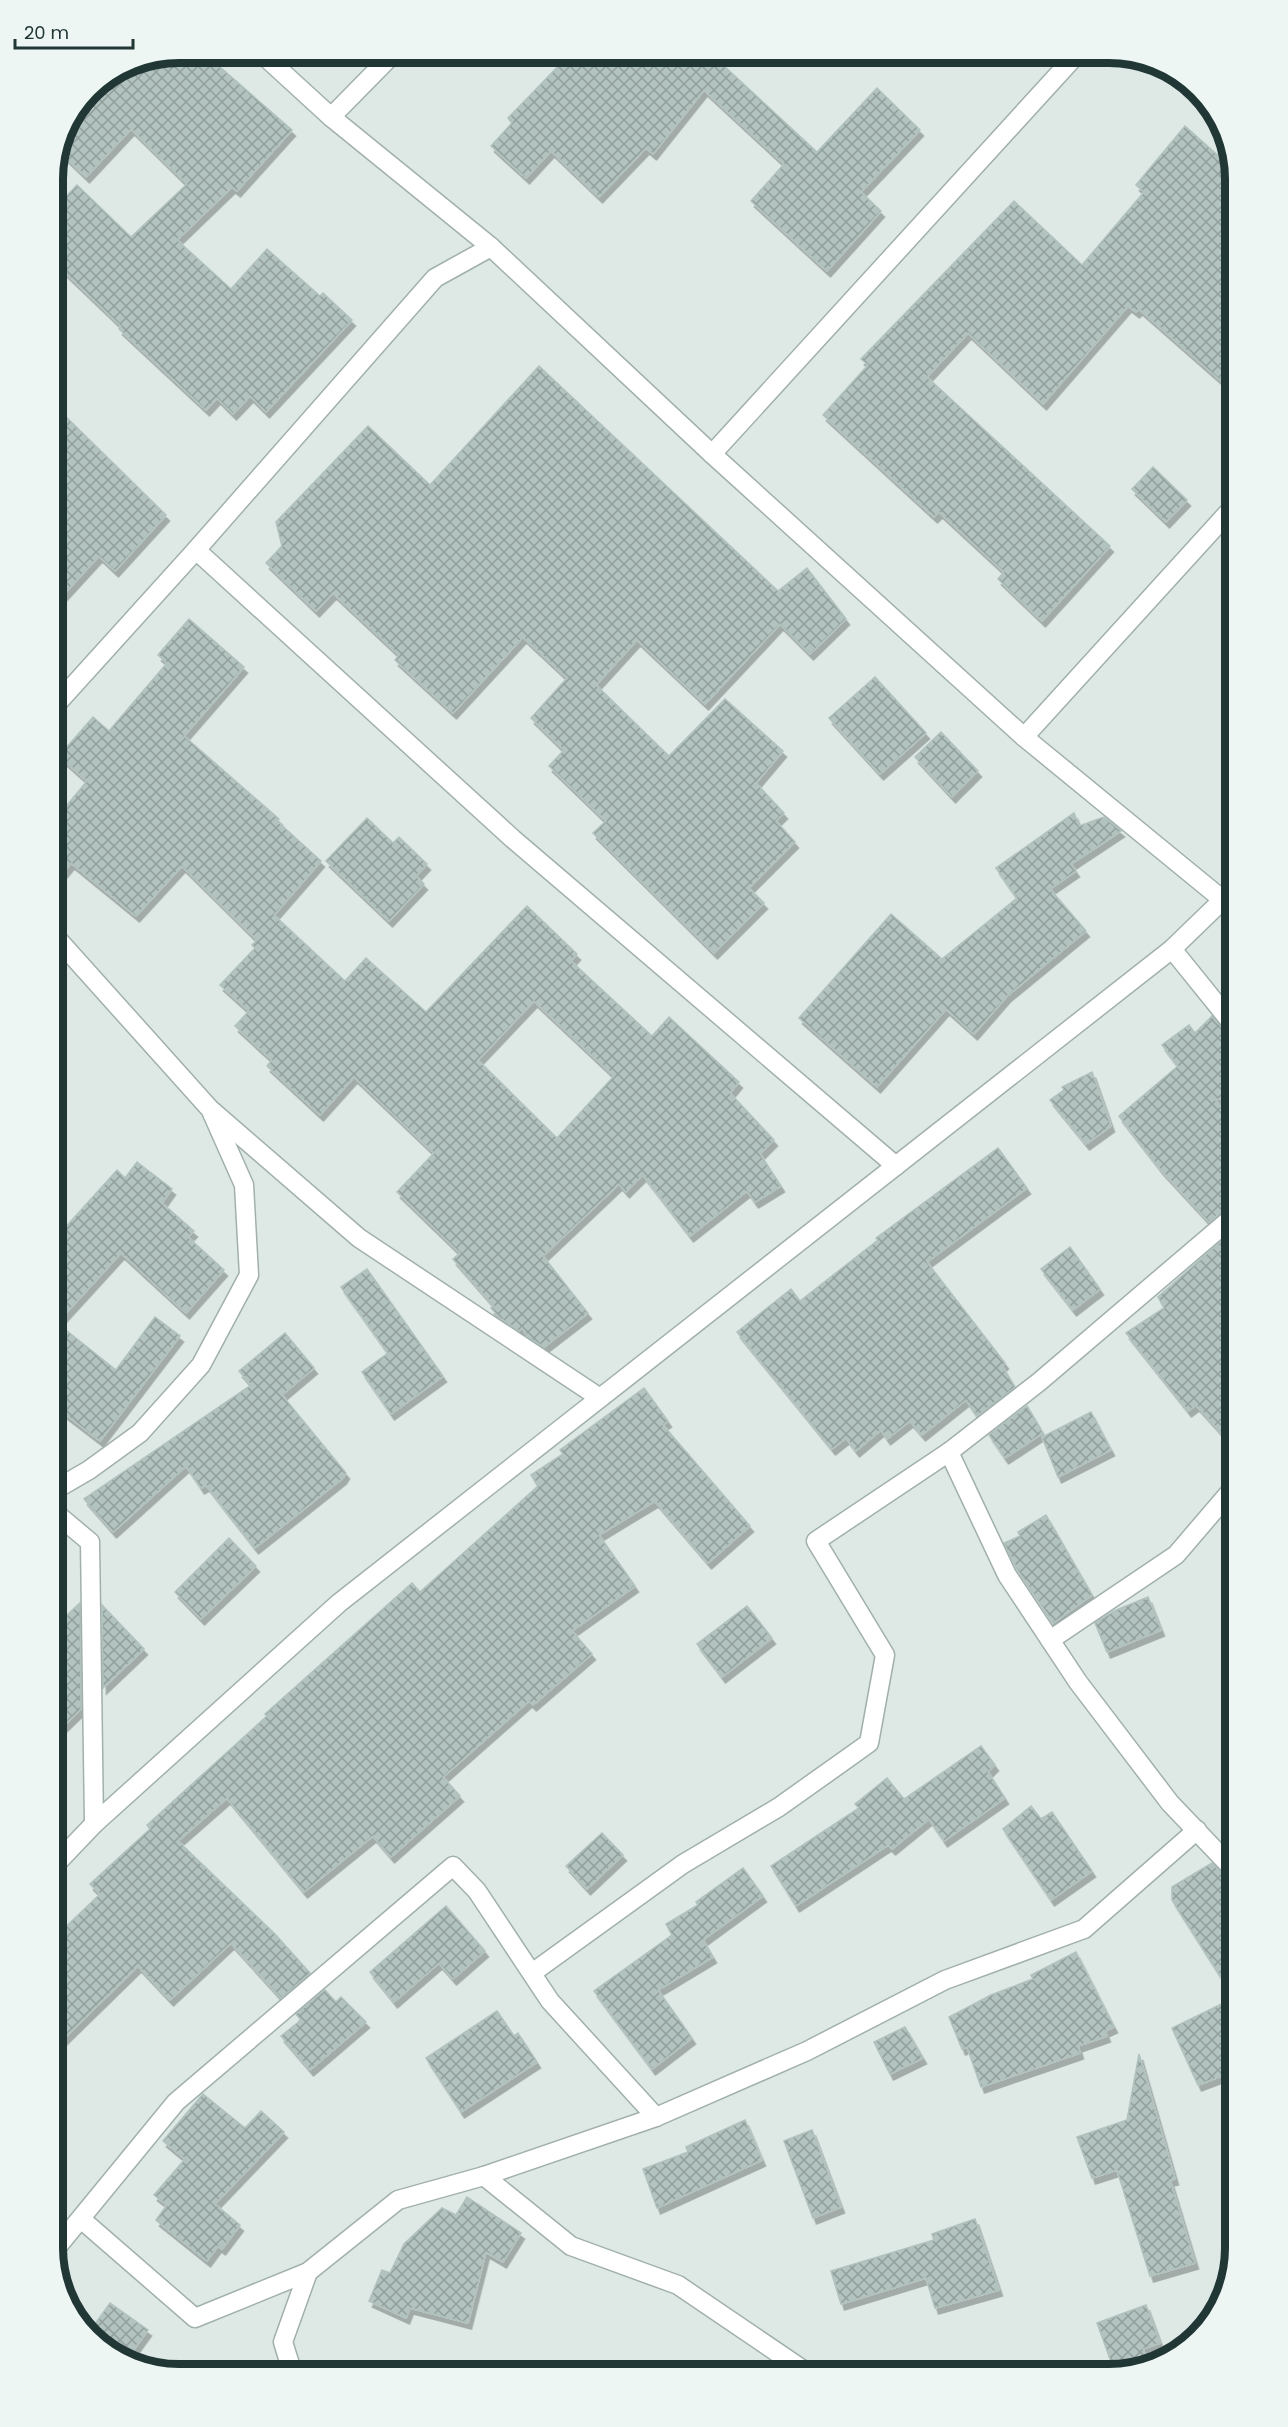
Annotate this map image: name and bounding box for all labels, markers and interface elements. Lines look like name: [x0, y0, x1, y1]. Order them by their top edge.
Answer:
scale bar: [15, 12, 134, 50]
text: 20 m: [24, 20, 69, 45]

